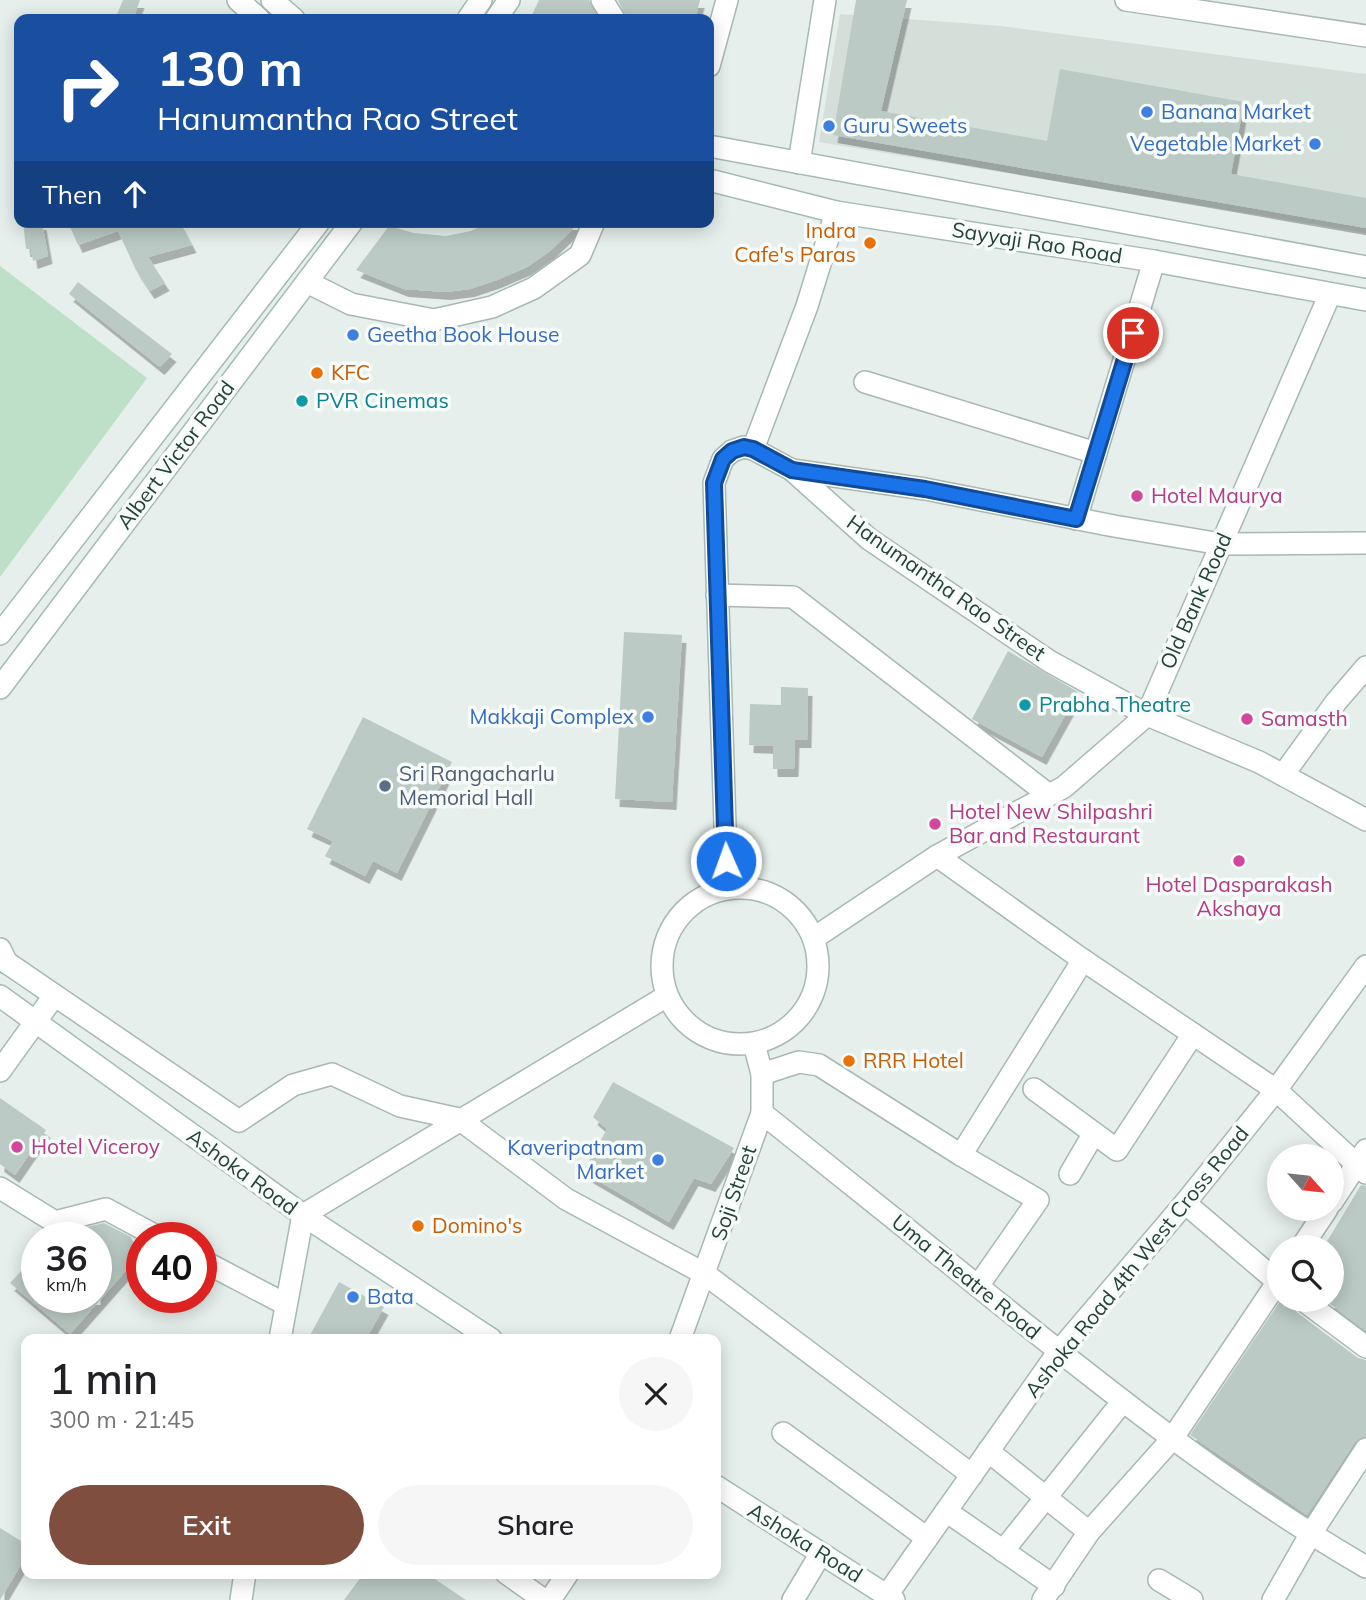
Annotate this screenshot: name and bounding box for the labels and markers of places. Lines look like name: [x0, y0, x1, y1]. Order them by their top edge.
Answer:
place label: Banana Market: [1161, 98, 1311, 124]
marker: Banana Market: [1139, 104, 1155, 120]
place label: Guru Sweets: [843, 112, 967, 138]
marker: Guru Sweets: [821, 118, 837, 134]
place label: Vegetable Market: [1130, 130, 1301, 156]
marker: Vegetable Market: [1307, 136, 1323, 152]
place label: Indra Cafe's Paras: [734, 217, 856, 267]
marker: Indra Cafe's Paras: [862, 235, 878, 251]
pin: [1103, 303, 1163, 363]
place label: Geetha Book House: [367, 321, 560, 347]
marker: Geetha Book House: [345, 327, 361, 343]
place label: KFC: [331, 359, 370, 385]
marker: KFC: [309, 365, 325, 381]
place label: PVR Cinemas: [316, 387, 449, 413]
marker: PVR Cinemas: [294, 393, 310, 409]
place label: Hotel Maurya: [1151, 482, 1283, 508]
marker: Hotel Maurya: [1129, 488, 1145, 504]
place label: Prabha Theatre: [1039, 691, 1191, 717]
marker: Prabha Theatre: [1017, 697, 1033, 713]
place label: Makkaji Complex: [470, 703, 634, 729]
place label: Samasth: [1261, 705, 1348, 731]
marker: Makkaji Complex: [640, 709, 656, 725]
marker: Samasth: [1239, 711, 1255, 727]
place label: Sri Rangacharlu Memorial Hall: [399, 760, 555, 810]
marker: Sri Rangacharlu Memorial Hall: [377, 778, 393, 794]
place label: Hotel New Shilpashri Bar and Restaurant: [949, 798, 1153, 848]
marker: Hotel New Shilpashri Bar and Restaurant: [927, 816, 943, 832]
marker: Hotel Dasparakash Akshaya: [1231, 853, 1247, 869]
place label: Hotel Dasparakash Akshaya: [1145, 871, 1333, 921]
place label: RRR Hotel: [863, 1047, 964, 1073]
marker: RRR Hotel: [841, 1053, 857, 1069]
place label: Hotel Viceroy: [31, 1133, 160, 1159]
place label: Kaveripatnam Market: [507, 1134, 644, 1184]
marker: Hotel Viceroy: [9, 1139, 25, 1155]
marker: Kaveripatnam Market: [650, 1152, 666, 1168]
place label: Domino's: [432, 1212, 522, 1238]
marker: Domino's: [410, 1218, 426, 1234]
place label: Bata: [367, 1283, 414, 1309]
marker: Bata: [345, 1289, 361, 1305]

